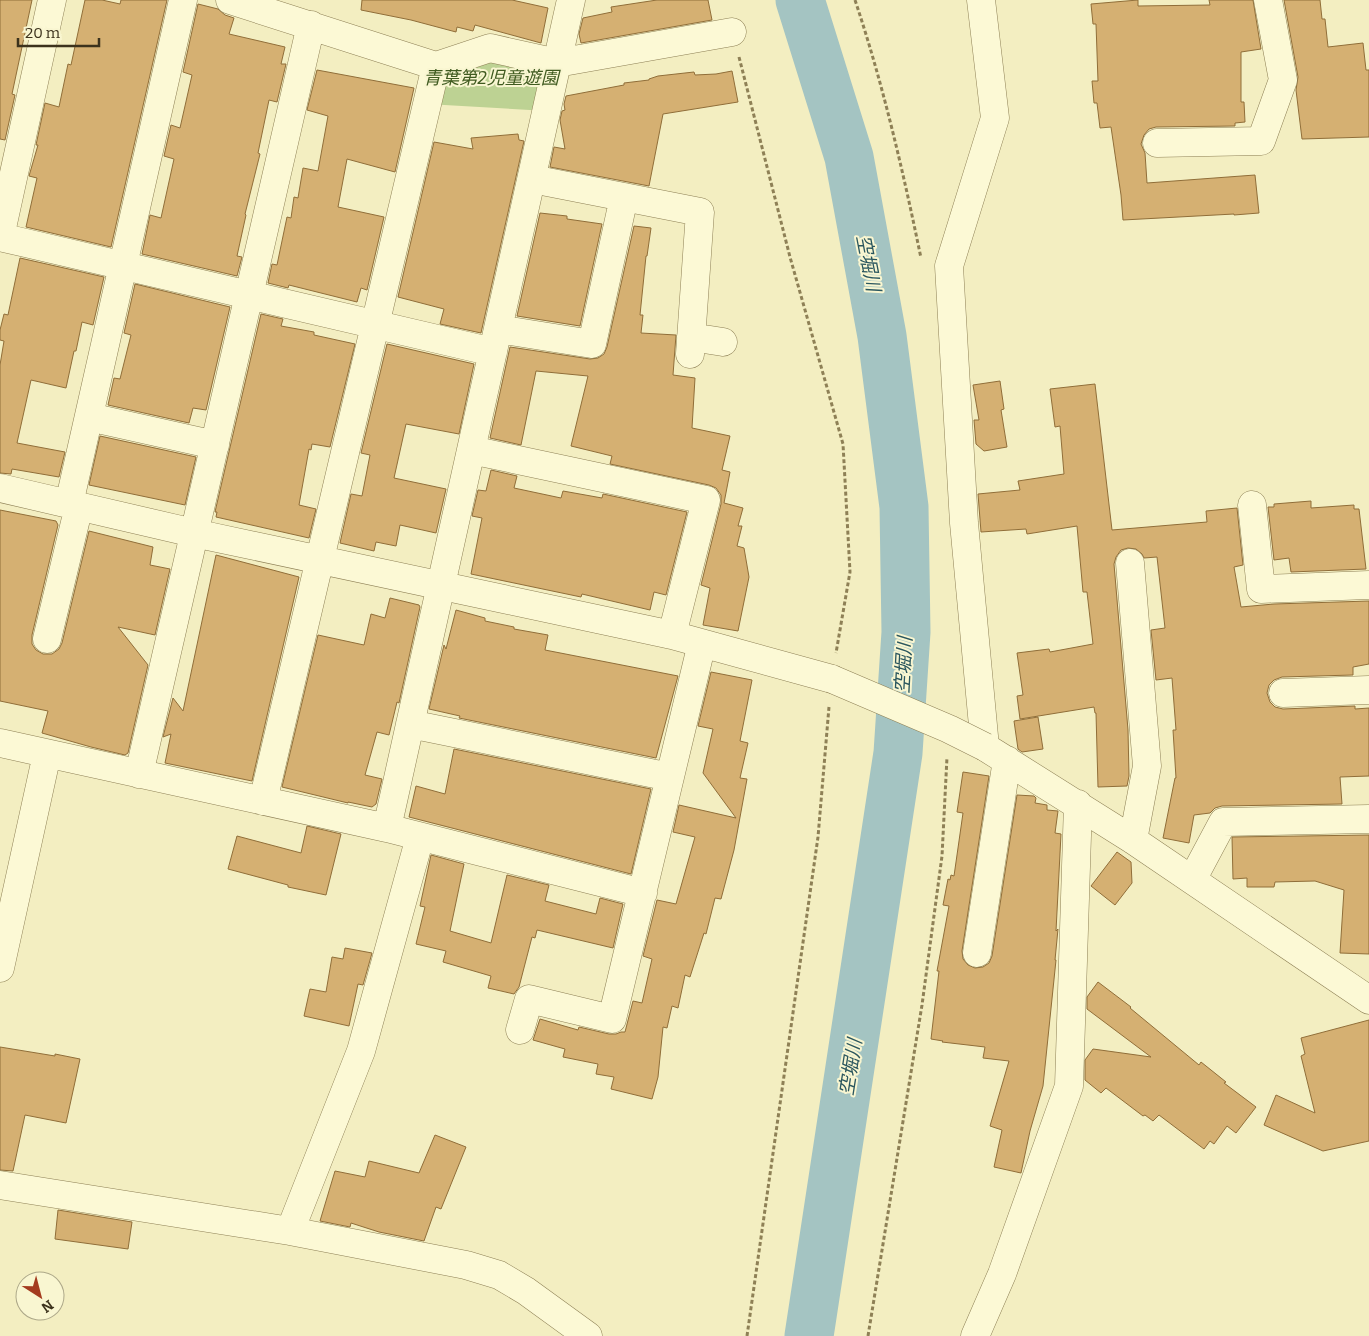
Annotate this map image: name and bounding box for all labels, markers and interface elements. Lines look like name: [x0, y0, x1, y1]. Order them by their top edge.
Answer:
scale bar: [18, 15, 99, 47]
text: 20 m: [25, 24, 61, 42]
park label: 青葉第2児童遊園: [423, 67, 562, 89]
water label: 空堀川: [852, 233, 886, 295]
water label: 空堀川: [891, 634, 917, 694]
water label: 空堀川: [835, 1035, 867, 1097]
north arrow: [15, 1271, 65, 1321]
text: N: [38, 1296, 57, 1316]

